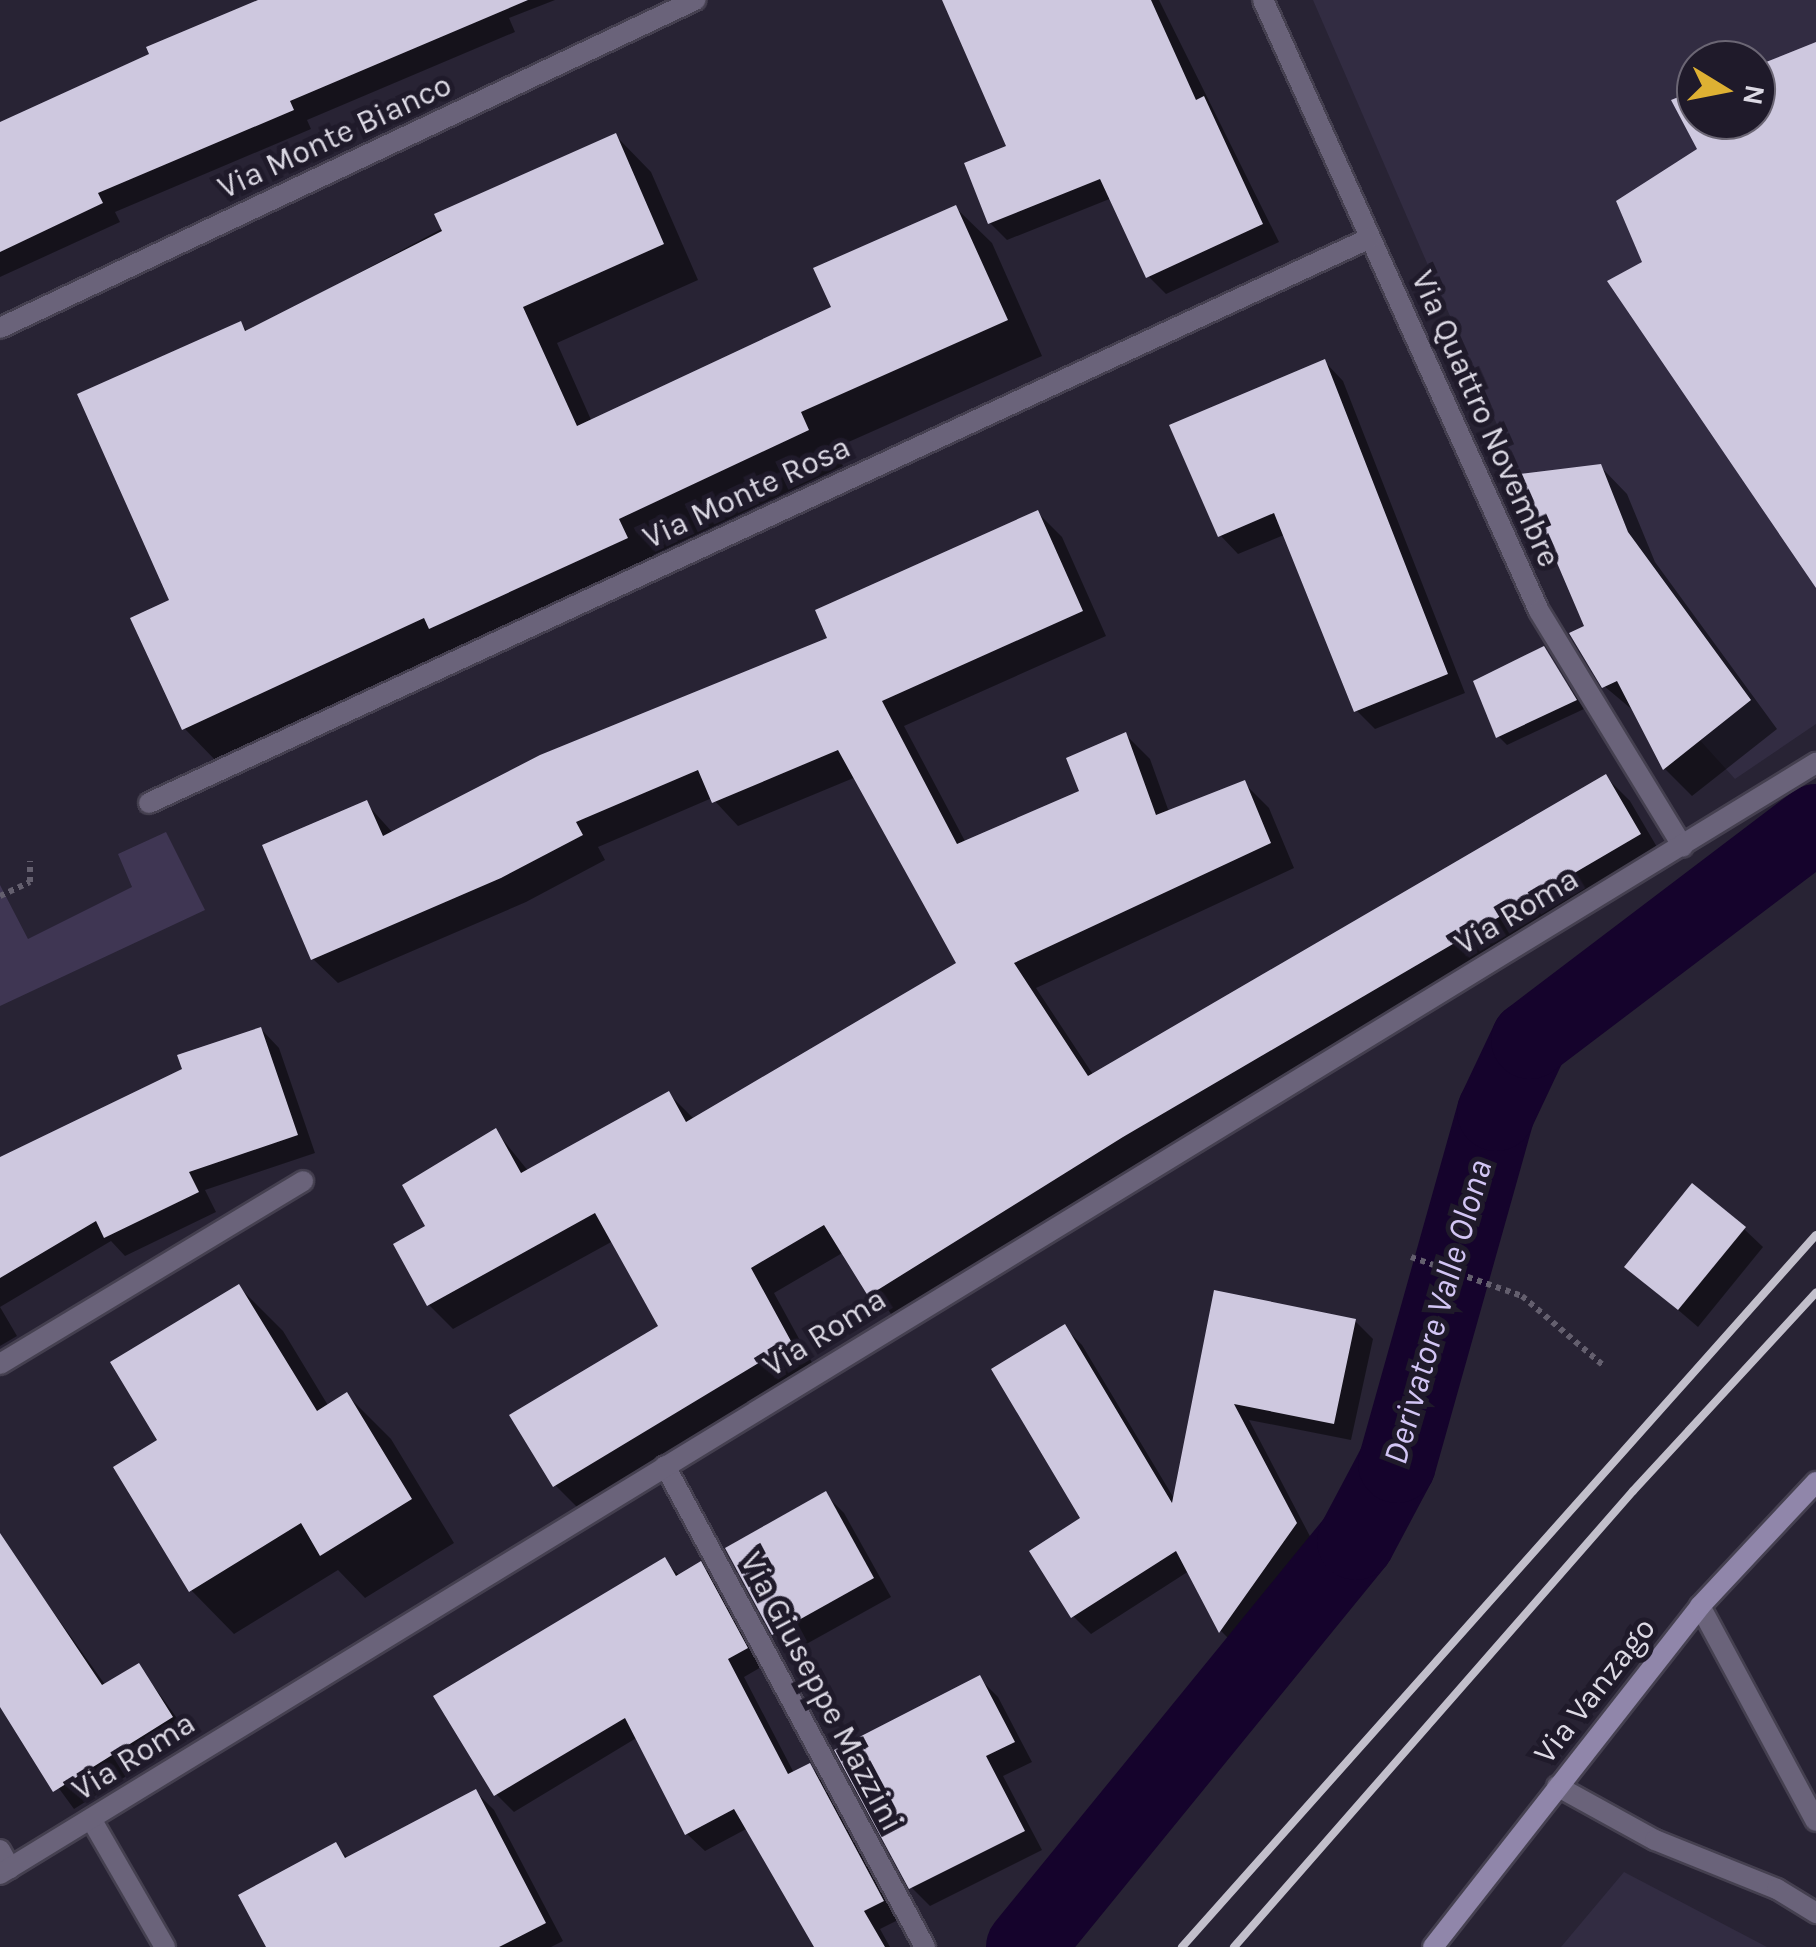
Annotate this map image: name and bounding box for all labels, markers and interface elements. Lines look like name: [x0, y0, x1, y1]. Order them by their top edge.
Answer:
north arrow: [1676, 40, 1776, 140]
street label: Via Monte Bianco: [212, 66, 458, 208]
text: N: [1736, 82, 1772, 108]
street label: Via Quattro Novembre: [1402, 265, 1568, 573]
street label: Via Monte Rosa: [637, 428, 857, 558]
street label: Via Roma: [1448, 860, 1586, 964]
water label: Derivatore Valle Olona: [1374, 1155, 1502, 1469]
street label: Via Roma: [757, 1280, 893, 1386]
street label: Via Giuseppe Mazzini: [731, 1546, 911, 1838]
street label: Via Vanzago: [1526, 1610, 1664, 1772]
street label: Via Roma: [66, 1704, 202, 1810]

